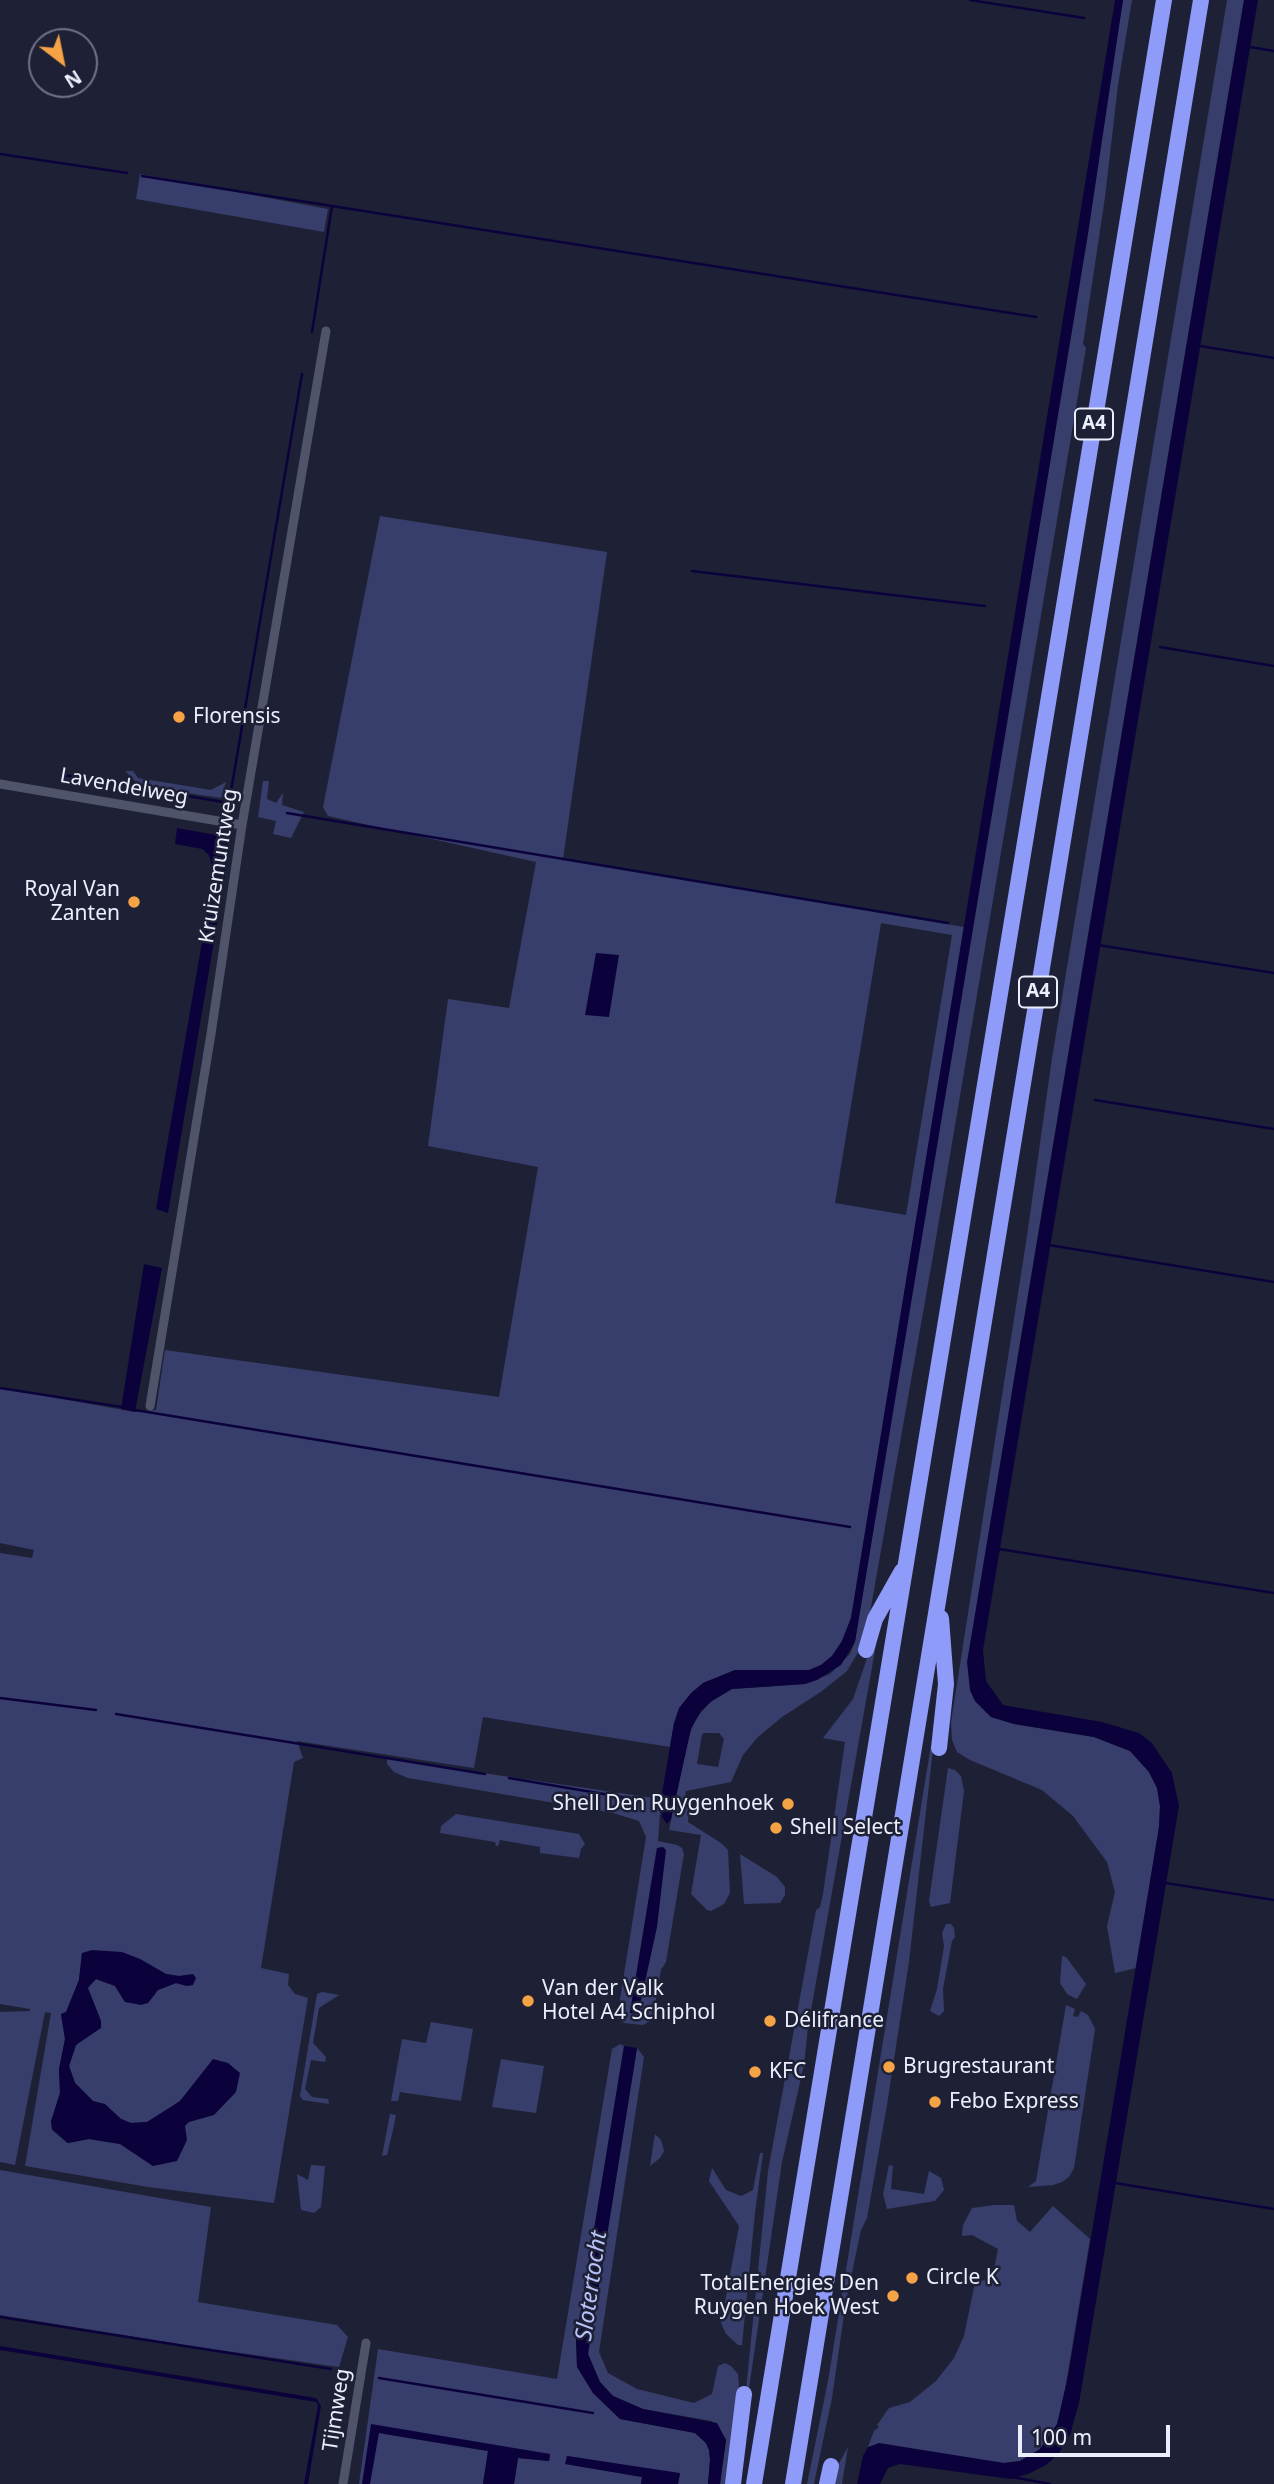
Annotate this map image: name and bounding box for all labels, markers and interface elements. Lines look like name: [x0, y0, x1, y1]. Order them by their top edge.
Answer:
north arrow: [28, 28, 98, 98]
text: N: [60, 64, 87, 94]
road number: A4: [1075, 408, 1113, 440]
place label: Florensis: [193, 704, 281, 730]
marker: Florensis: [171, 709, 187, 725]
street label: Lavendelweg: [58, 763, 190, 811]
street label: Kruizemuntweg: [194, 787, 244, 945]
place label: Royal Van Zanten: [24, 877, 120, 927]
marker: Royal Van Zanten: [126, 894, 142, 910]
road number: A4: [1019, 976, 1057, 1008]
place label: Shell Den Ruygenhoek: [553, 1791, 774, 1817]
marker: Shell Den Ruygenhoek: [780, 1796, 796, 1812]
place label: Shell Select: [790, 1815, 901, 1841]
marker: Shell Select: [768, 1820, 784, 1836]
place label: Van der Valk Hotel A4 Schiphol: [542, 1976, 715, 2026]
marker: Van der Valk Hotel A4 Schiphol: [520, 1993, 536, 2009]
place label: Délifrance: [784, 2008, 884, 2034]
marker: Délifrance: [762, 2013, 778, 2029]
place label: Brugrestaurant: [903, 2054, 1054, 2080]
place label: KFC: [769, 2059, 806, 2085]
marker: Brugrestaurant: [881, 2059, 897, 2075]
marker: KFC: [747, 2064, 763, 2080]
place label: Febo Express: [949, 2089, 1079, 2115]
marker: Febo Express: [927, 2094, 943, 2110]
water label: Slotertocht: [571, 2229, 613, 2343]
place label: Circle K: [926, 2265, 999, 2291]
marker: Circle K: [904, 2270, 920, 2286]
place label: TotalEnergies Den Ruygen Hoek West: [694, 2271, 879, 2321]
marker: TotalEnergies Den Ruygen Hoek West: [885, 2288, 901, 2304]
street label: Tijmweg: [318, 2367, 356, 2453]
scale bar: [1022, 2410, 1174, 2454]
text: 100 m: [1031, 2423, 1092, 2451]

